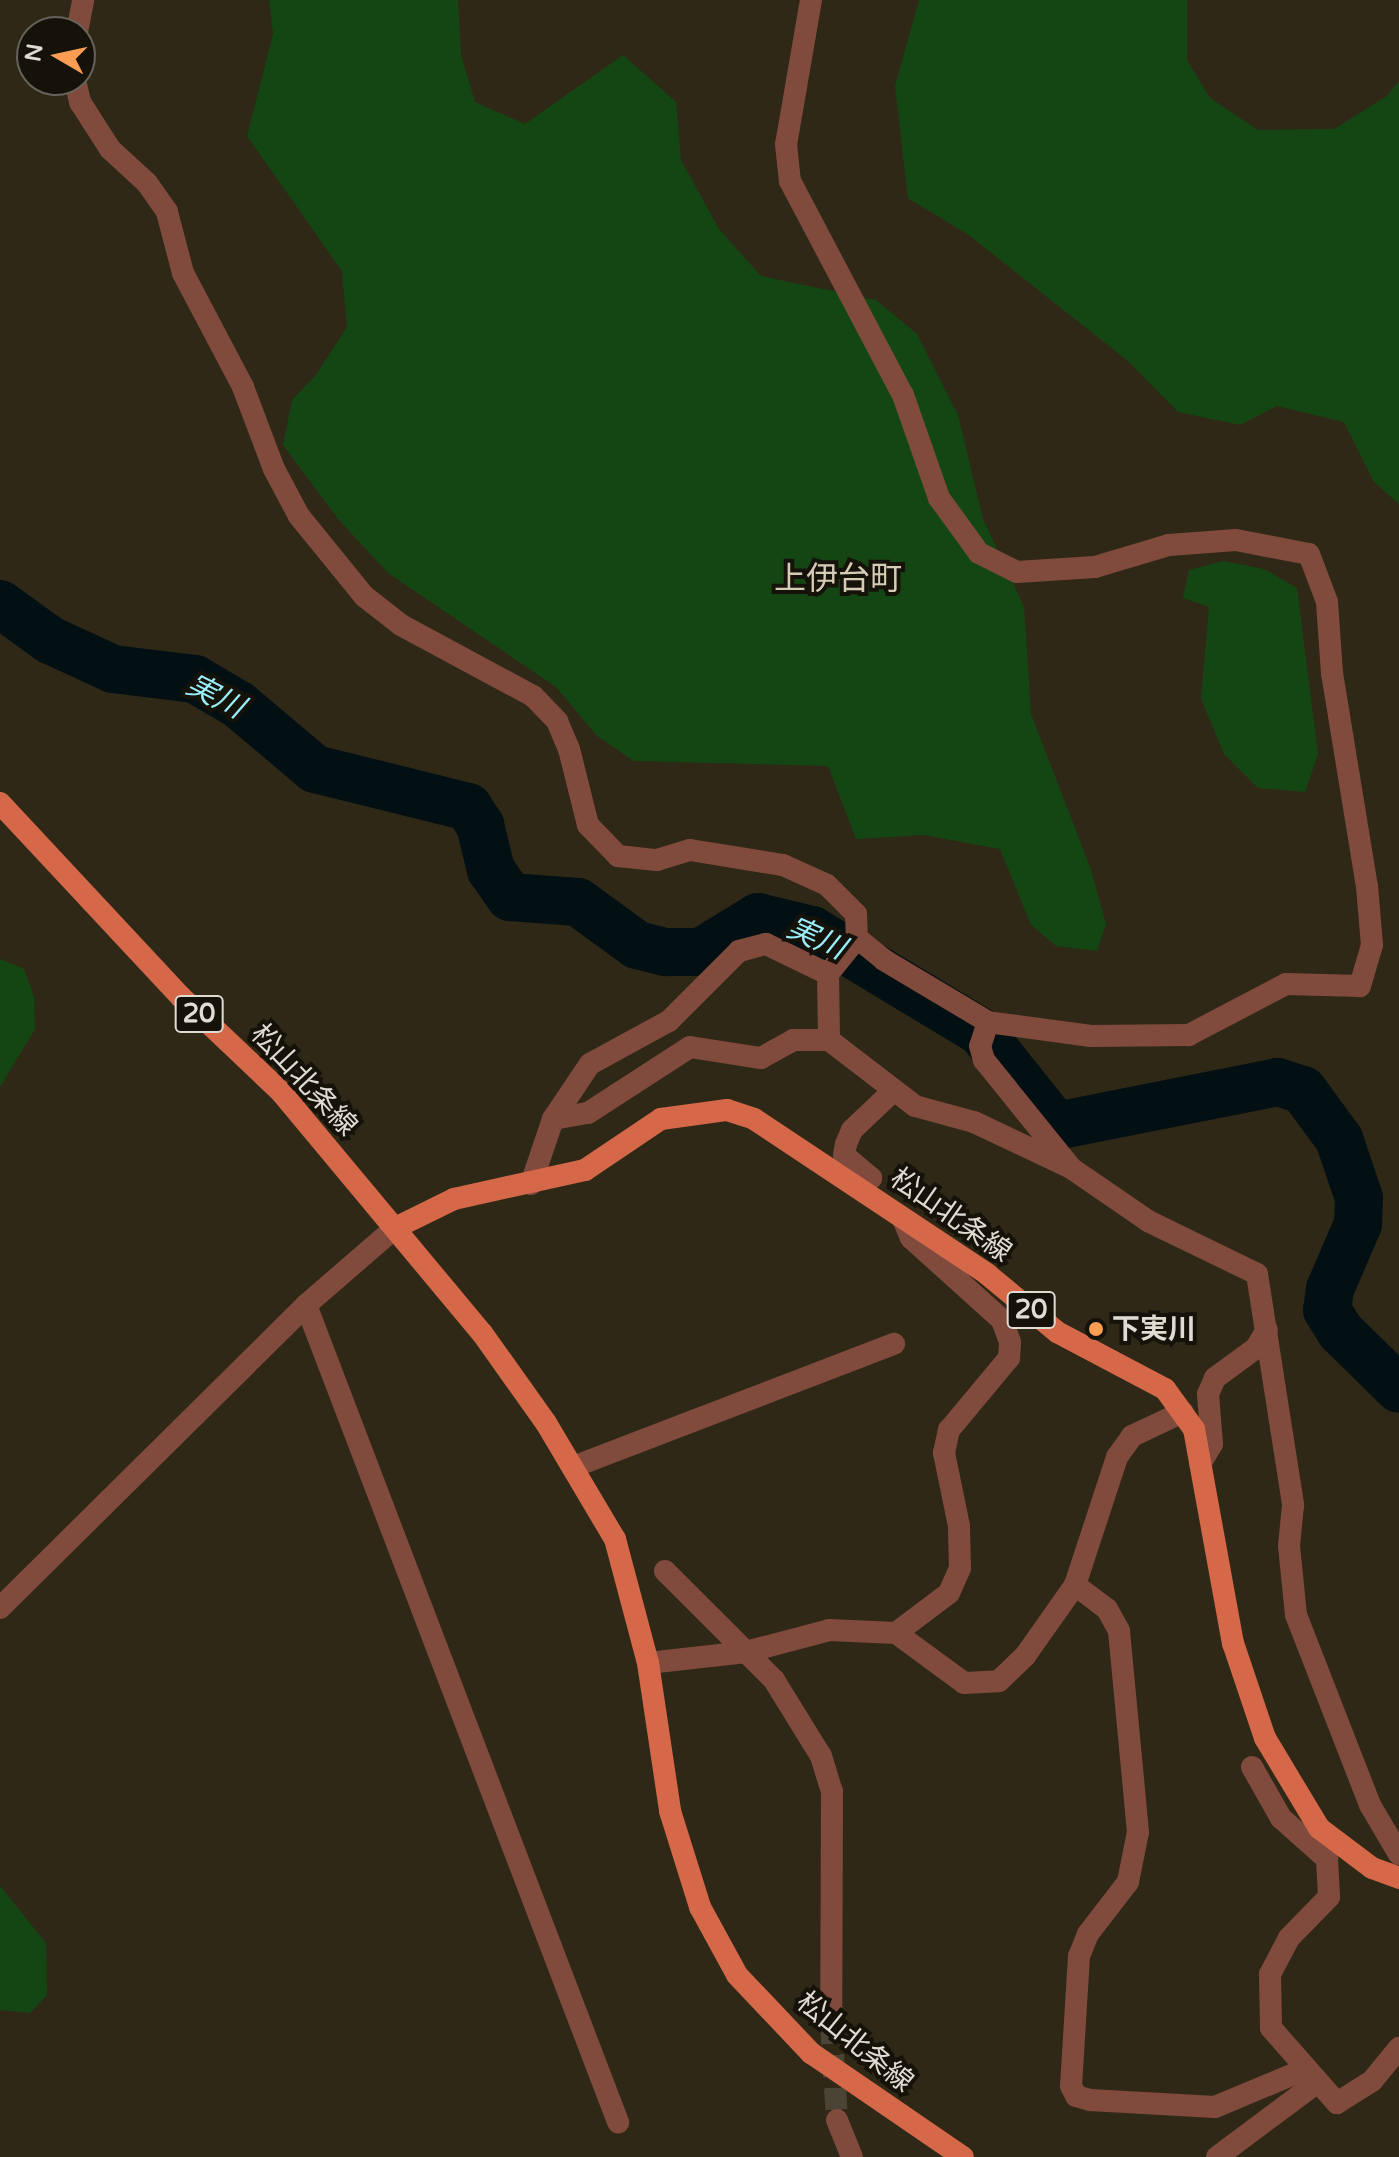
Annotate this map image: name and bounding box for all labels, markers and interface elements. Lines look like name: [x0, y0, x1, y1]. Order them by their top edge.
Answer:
north arrow: [16, 16, 96, 96]
text: N: [20, 42, 48, 63]
district label: 上伊台町: [774, 560, 902, 598]
water label: 実川: [180, 667, 250, 727]
water label: 実川: [781, 910, 851, 968]
road number: 20: [173, 992, 225, 1036]
street label: 松山北条線: [244, 1017, 364, 1143]
street label: 松山北条線: [884, 1161, 1018, 1269]
road number: 20: [1005, 1288, 1057, 1332]
place label: 下実川: [1112, 1312, 1196, 1346]
marker: 下実川: [1087, 1320, 1105, 1338]
street label: 松山北条線: [790, 1985, 920, 2099]

